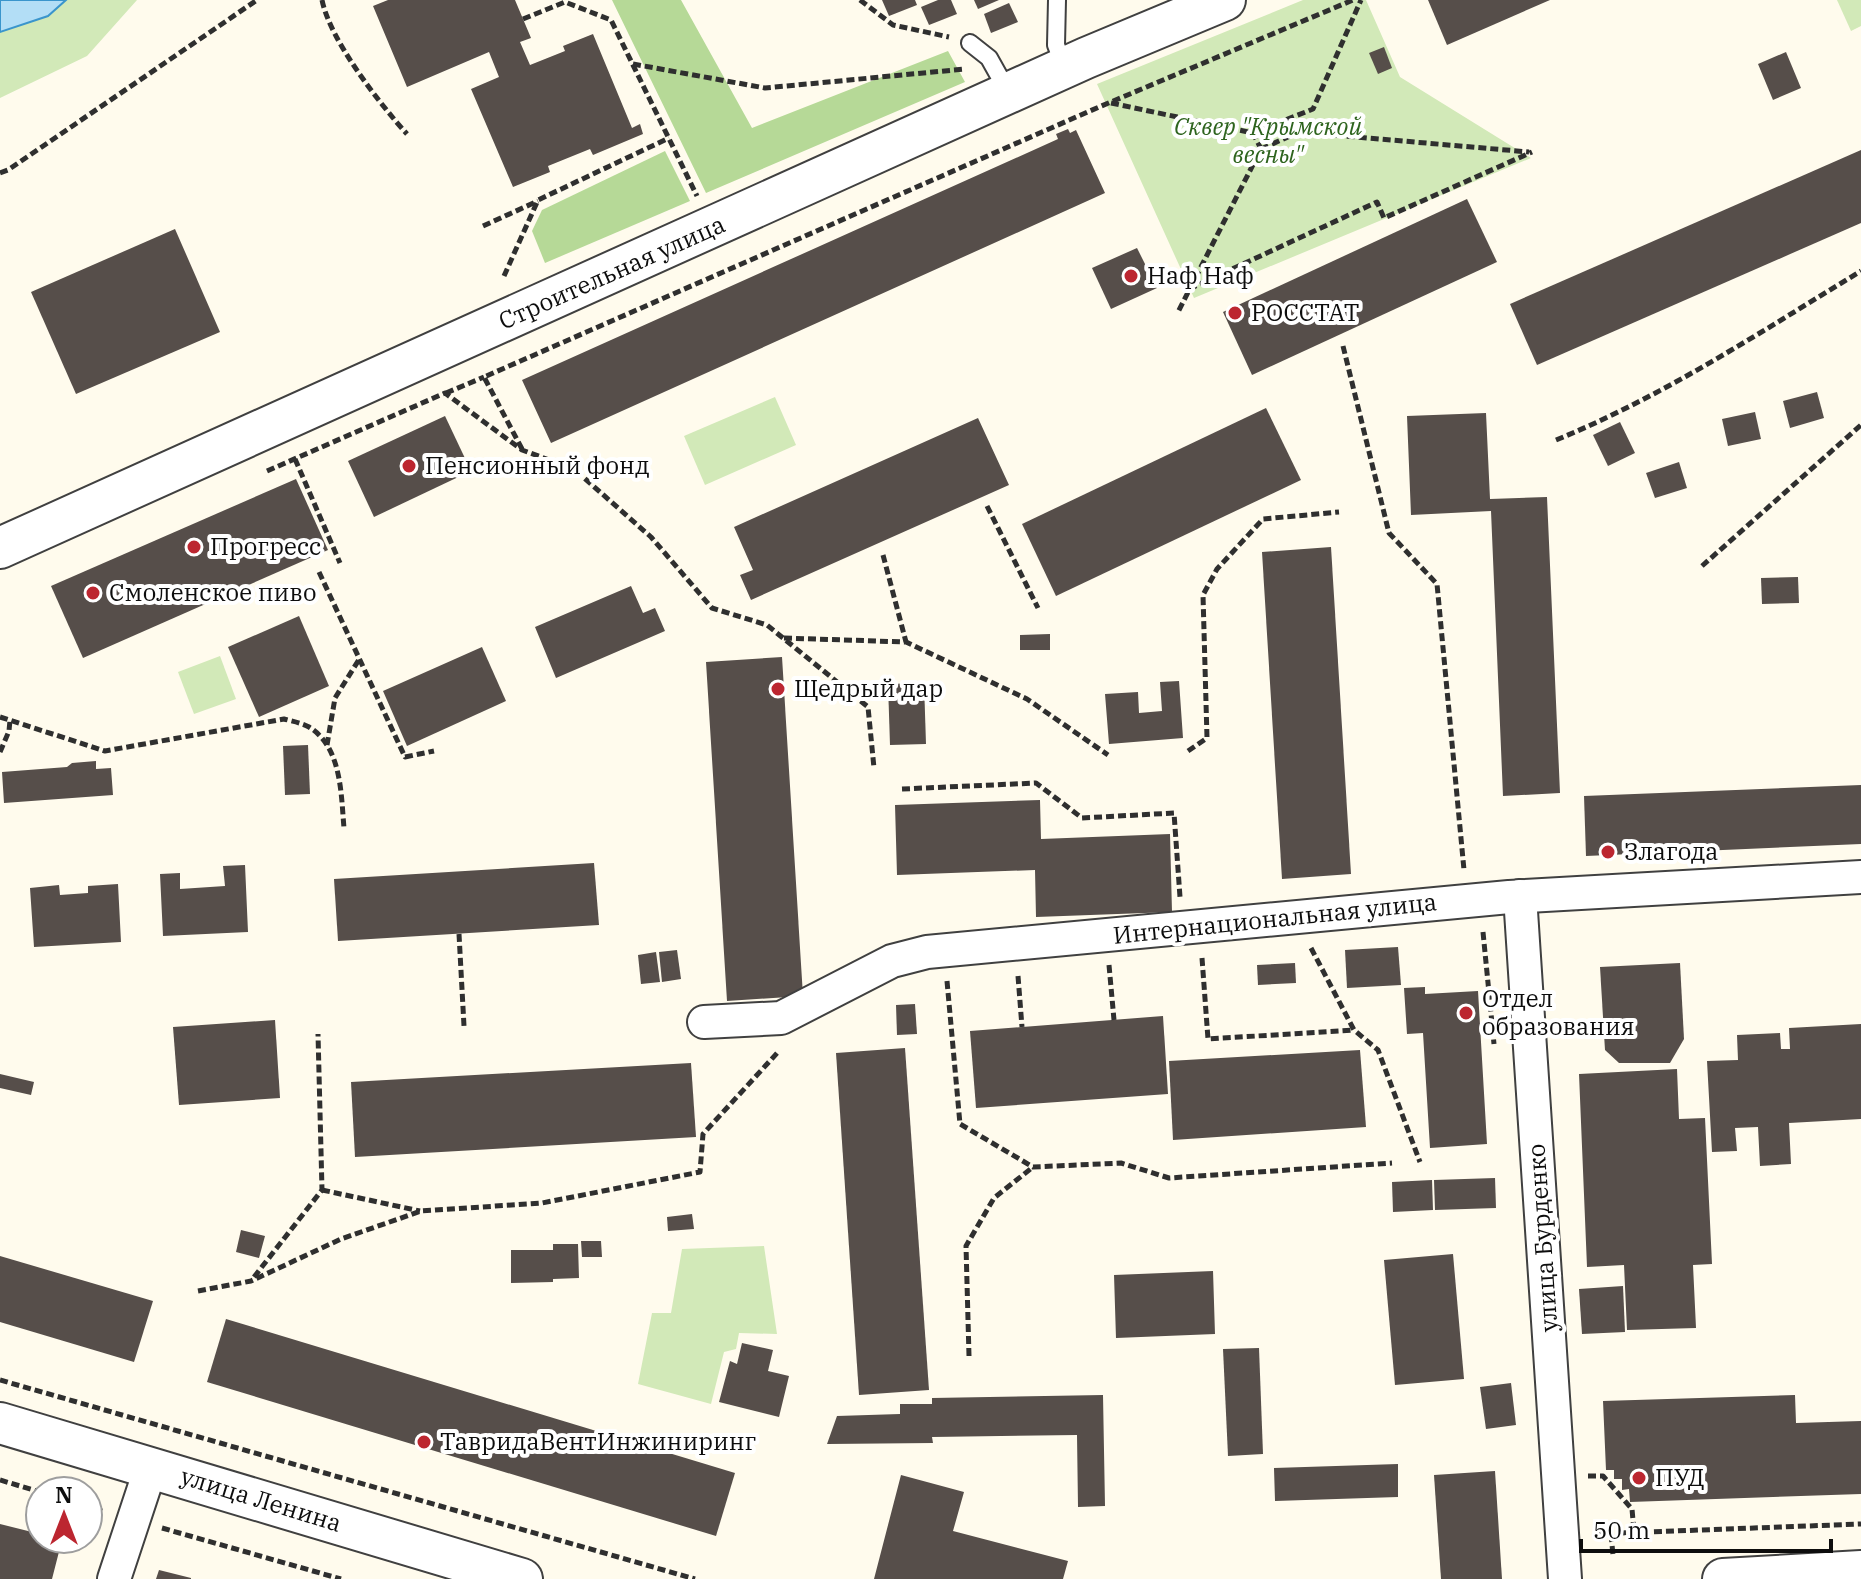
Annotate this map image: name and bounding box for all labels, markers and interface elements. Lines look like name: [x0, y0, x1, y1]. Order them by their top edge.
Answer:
park label: Сквер "Крымской весны": [1174, 110, 1362, 170]
street label: Строительная улица: [493, 208, 730, 336]
place label: Наф Наф: [1147, 259, 1254, 291]
marker: Наф Наф: [1122, 267, 1140, 285]
place label: РОССТАТ: [1251, 296, 1359, 328]
marker: РОССТАТ: [1226, 304, 1244, 322]
place label: Пенсионный фонд: [425, 449, 650, 481]
marker: Пенсионный фонд: [400, 457, 418, 475]
place label: Прогресс: [210, 530, 321, 562]
marker: Прогресс: [185, 538, 203, 556]
place label: Смоленское пиво: [109, 576, 316, 608]
marker: Смоленское пиво: [84, 584, 102, 602]
place label: Щедрый дар: [794, 672, 943, 704]
marker: Щедрый дар: [769, 680, 787, 698]
place label: Злагода: [1624, 835, 1718, 867]
marker: Злагода: [1599, 843, 1617, 861]
street label: Интернациональная улица: [1111, 885, 1438, 951]
place label: Отдел образования: [1482, 982, 1635, 1042]
marker: Отдел образования: [1457, 1004, 1475, 1022]
street label: улица Бурденко: [1519, 1143, 1565, 1333]
place label: ТавридаВентИнжиниринг: [440, 1425, 756, 1457]
marker: ТавридаВентИнжиниринг: [415, 1433, 433, 1451]
street label: улица Ленина: [177, 1459, 346, 1539]
place label: ПУД: [1655, 1461, 1705, 1493]
marker: ПУД: [1630, 1469, 1648, 1487]
north arrow: [24, 1475, 104, 1555]
text: N: [55, 1480, 73, 1509]
scale bar: [1581, 1503, 1831, 1553]
text: 50 m: [1593, 1514, 1650, 1546]

